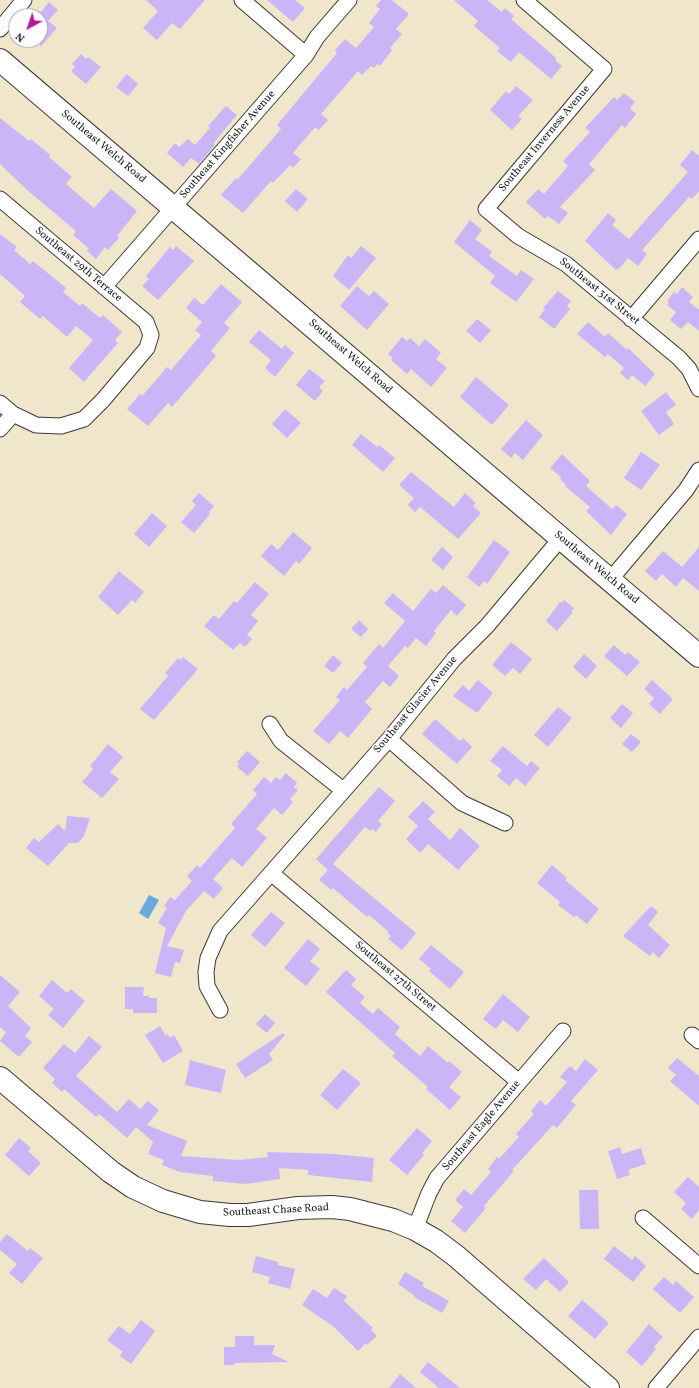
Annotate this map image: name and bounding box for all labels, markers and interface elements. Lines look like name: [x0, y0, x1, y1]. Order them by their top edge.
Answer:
north arrow: [8, 8, 48, 48]
text: N: [13, 28, 28, 45]
street label: Southeast Inverness Avenue: [497, 83, 593, 195]
street label: Southeast Kingfisher Avenue: [177, 88, 279, 202]
street label: Southeast Welch Road: [58, 108, 148, 186]
street label: Southeast 29th Terrace: [32, 225, 124, 305]
street label: Southeast 31st Street: [556, 256, 642, 328]
street label: Southeast Welch Road: [305, 317, 395, 397]
street label: Southeast Welch Road: [551, 529, 641, 607]
street label: Southeast Glacier Avenue: [371, 654, 461, 756]
street label: Southeast 27th Street: [352, 939, 438, 1015]
street label: Southeast Eagle Avenue: [440, 1078, 524, 1174]
street label: Southeast Chase Road: [223, 1202, 329, 1220]

